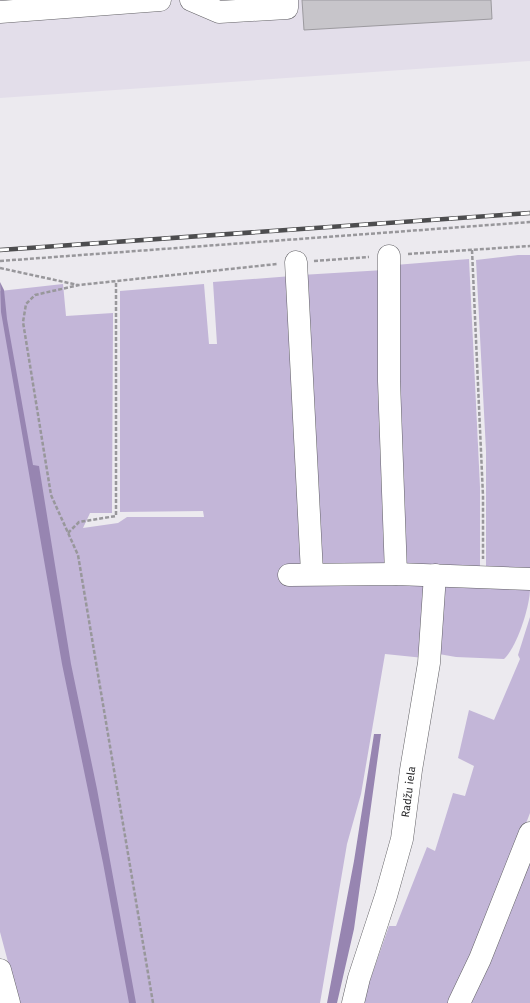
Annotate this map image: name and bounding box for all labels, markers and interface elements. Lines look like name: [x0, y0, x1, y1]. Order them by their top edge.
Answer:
street label: Radžu iela: [398, 765, 418, 818]

